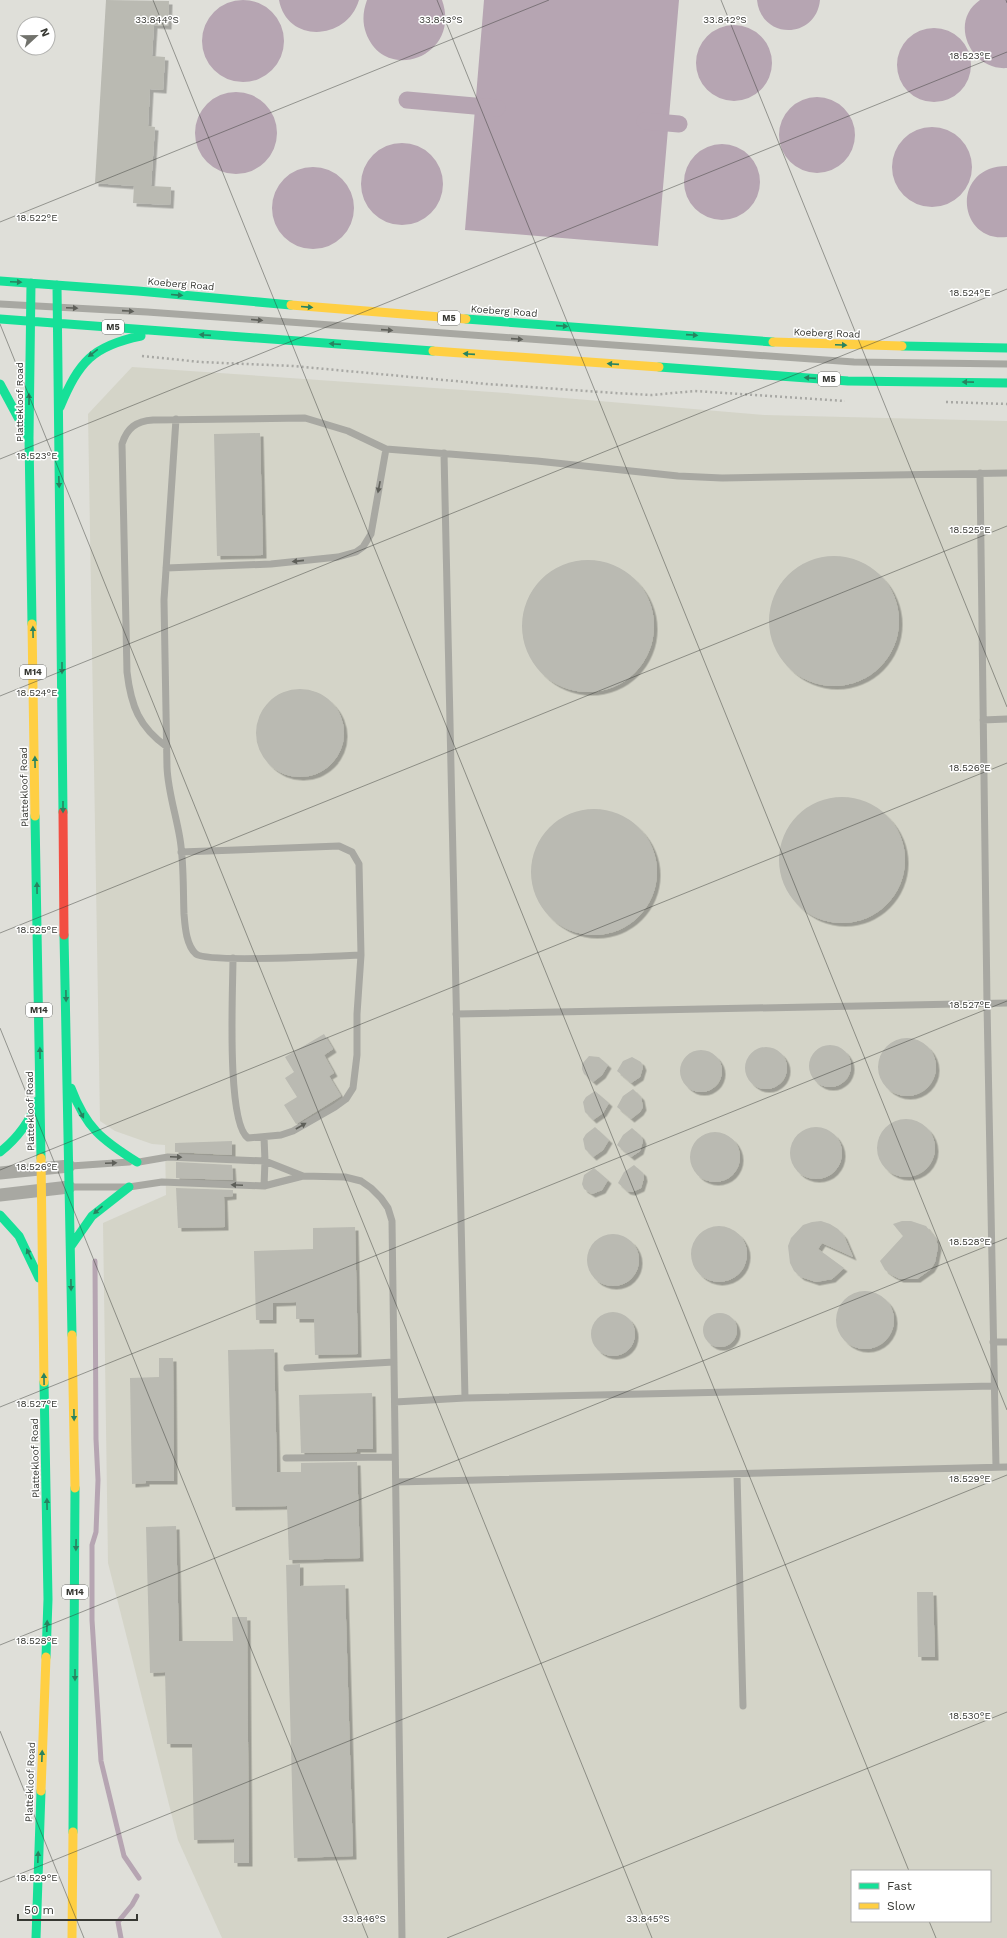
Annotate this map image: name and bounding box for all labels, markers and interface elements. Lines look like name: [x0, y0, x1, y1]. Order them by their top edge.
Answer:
text: 33.844°S: [135, 14, 179, 25]
text: 33.843°S: [419, 14, 463, 25]
text: 33.842°S: [703, 14, 747, 25]
north arrow: [16, 16, 56, 56]
text: N: [37, 26, 52, 39]
text: 18.523°E: [949, 50, 991, 61]
text: 18.522°E: [16, 212, 58, 223]
street label: Koeberg Road: [147, 276, 215, 292]
one-way arrow: [10, 278, 22, 285]
text: 18.524°E: [949, 287, 991, 298]
one-way arrow: [171, 291, 183, 298]
street label: Koeberg Road: [470, 303, 538, 319]
one-way arrow: [66, 304, 78, 311]
one-way arrow: [301, 304, 313, 310]
one-way arrow: [122, 308, 135, 314]
road number: M5: [438, 311, 460, 325]
one-way arrow: [251, 317, 263, 324]
road number: M5: [102, 320, 124, 334]
one-way arrow: [556, 322, 568, 329]
one-way arrow: [381, 326, 393, 333]
street label: Koeberg Road: [793, 326, 861, 340]
one-way arrow: [199, 331, 211, 338]
one-way arrow: [686, 332, 698, 339]
one-way arrow: [511, 335, 523, 342]
one-way arrow: [329, 341, 341, 348]
one-way arrow: [835, 342, 848, 348]
one-way arrow: [87, 349, 98, 358]
one-way arrow: [463, 350, 475, 357]
one-way arrow: [607, 361, 619, 368]
street label: Plattekloof Road: [14, 362, 25, 442]
road number: M5: [818, 372, 840, 386]
one-way arrow: [804, 375, 816, 382]
one-way arrow: [961, 379, 974, 385]
one-way arrow: [26, 393, 33, 405]
text: 18.523°E: [16, 450, 58, 461]
one-way arrow: [56, 476, 62, 489]
one-way arrow: [376, 481, 382, 493]
text: 18.525°E: [949, 524, 991, 535]
one-way arrow: [292, 558, 304, 565]
one-way arrow: [30, 625, 36, 638]
one-way arrow: [59, 662, 65, 675]
road number: M14: [20, 665, 46, 679]
text: 18.524°E: [16, 687, 58, 698]
street label: Plattekloof Road: [18, 747, 30, 827]
one-way arrow: [32, 755, 38, 768]
text: 18.526°E: [949, 762, 991, 773]
one-way arrow: [60, 801, 66, 814]
one-way arrow: [34, 881, 40, 894]
text: 18.525°E: [16, 924, 58, 935]
one-way arrow: [63, 990, 69, 1003]
text: 18.527°E: [950, 999, 990, 1010]
road number: M14: [26, 1003, 52, 1017]
one-way arrow: [37, 1046, 43, 1059]
street label: Plattekloof Road: [24, 1071, 36, 1151]
one-way arrow: [78, 1107, 84, 1119]
one-way arrow: [295, 1123, 306, 1130]
one-way arrow: [170, 1154, 183, 1160]
one-way arrow: [105, 1160, 117, 1167]
text: 18.526°E: [16, 1161, 58, 1172]
one-way arrow: [230, 1182, 243, 1188]
one-way arrow: [93, 1206, 103, 1215]
text: 18.528°E: [949, 1236, 991, 1247]
one-way arrow: [26, 1248, 32, 1259]
one-way arrow: [68, 1279, 74, 1292]
one-way arrow: [41, 1373, 48, 1385]
text: 18.527°E: [17, 1398, 57, 1409]
one-way arrow: [70, 1409, 77, 1421]
street label: Plattekloof Road: [29, 1418, 41, 1498]
text: 18.529°E: [949, 1473, 991, 1484]
one-way arrow: [44, 1497, 50, 1510]
one-way arrow: [73, 1539, 79, 1552]
road number: M14: [62, 1585, 88, 1599]
one-way arrow: [44, 1620, 51, 1632]
text: 18.528°E: [16, 1635, 58, 1646]
one-way arrow: [71, 1669, 78, 1681]
text: 18.530°E: [949, 1710, 991, 1721]
street label: Plattekloof Road: [23, 1742, 37, 1822]
one-way arrow: [38, 1750, 45, 1762]
one-way arrow: [35, 1851, 42, 1863]
legend: [851, 1870, 991, 1922]
text: 18.529°E: [16, 1872, 58, 1883]
text: Fast: [887, 1879, 912, 1893]
scale bar: [18, 1896, 137, 1922]
text: Slow: [887, 1899, 915, 1913]
text: 50 m: [24, 1903, 54, 1917]
text: 33.846°S: [342, 1913, 386, 1924]
text: 33.845°S: [626, 1913, 670, 1924]

